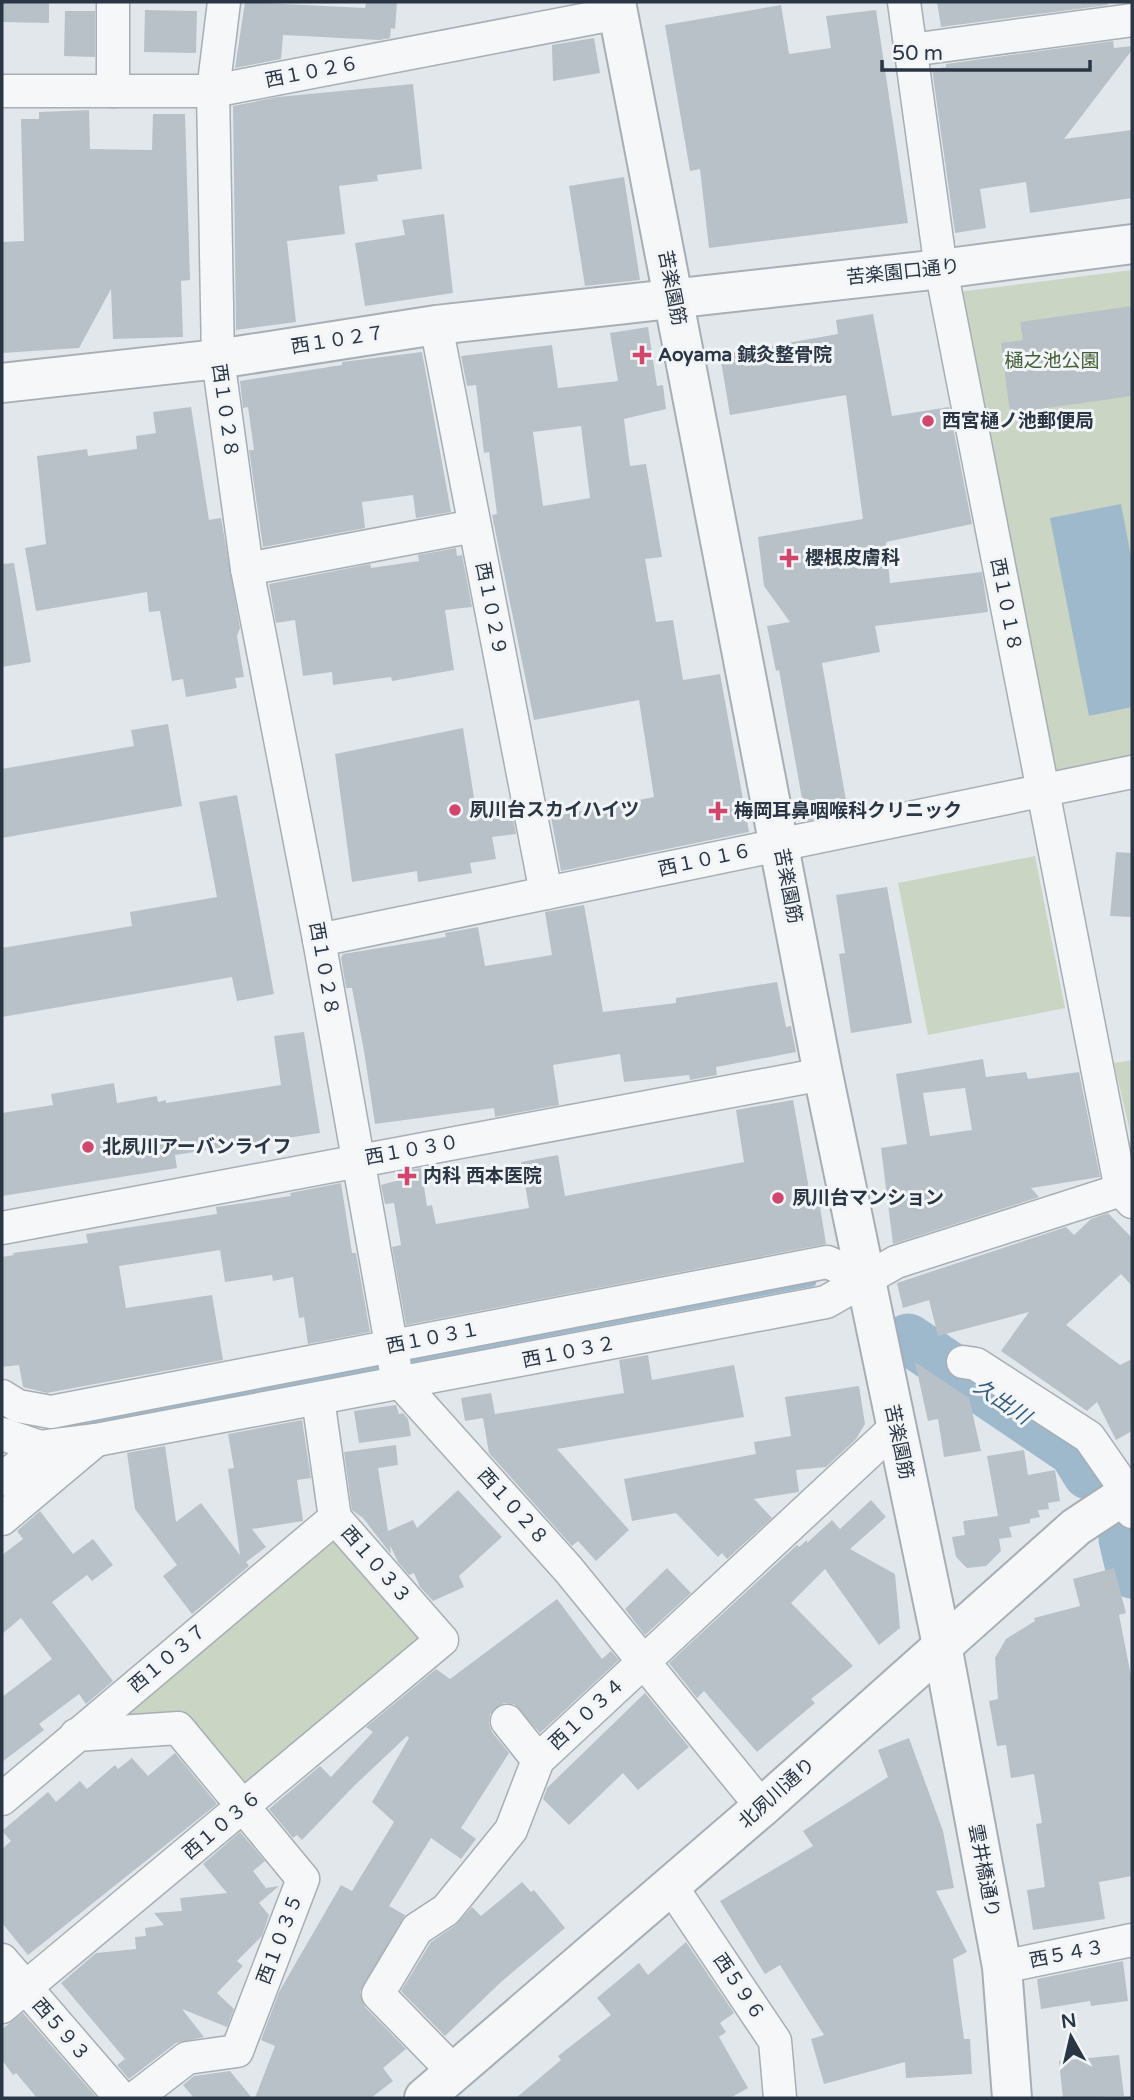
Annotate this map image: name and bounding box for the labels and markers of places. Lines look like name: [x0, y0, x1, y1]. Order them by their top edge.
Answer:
place label: Aoyama 鍼灸整骨院: [658, 344, 832, 367]
marker: Aoyama 鍼灸整骨院: [632, 345, 652, 365]
place label: 西宮樋ノ池郵便局: [942, 410, 1094, 432]
marker: 西宮樋ノ池郵便局: [920, 413, 936, 429]
place label: 櫻根皮膚科: [805, 547, 900, 569]
marker: 櫻根皮膚科: [779, 548, 799, 568]
place label: 夙川台スカイハイツ: [469, 799, 639, 821]
place label: 梅岡耳鼻咽喉科クリニック: [734, 800, 962, 822]
marker: 梅岡耳鼻咽喉科クリニック: [708, 801, 728, 821]
marker: 夙川台スカイハイツ: [447, 802, 463, 818]
place label: 北夙川アーバンライフ: [102, 1136, 292, 1158]
marker: 北夙川アーバンライフ: [80, 1139, 96, 1155]
place label: 内科 西本医院: [423, 1165, 542, 1187]
marker: 内科 西本医院: [397, 1166, 417, 1186]
place label: 夙川台マンション: [792, 1187, 944, 1209]
marker: 夙川台マンション: [770, 1190, 786, 1206]

